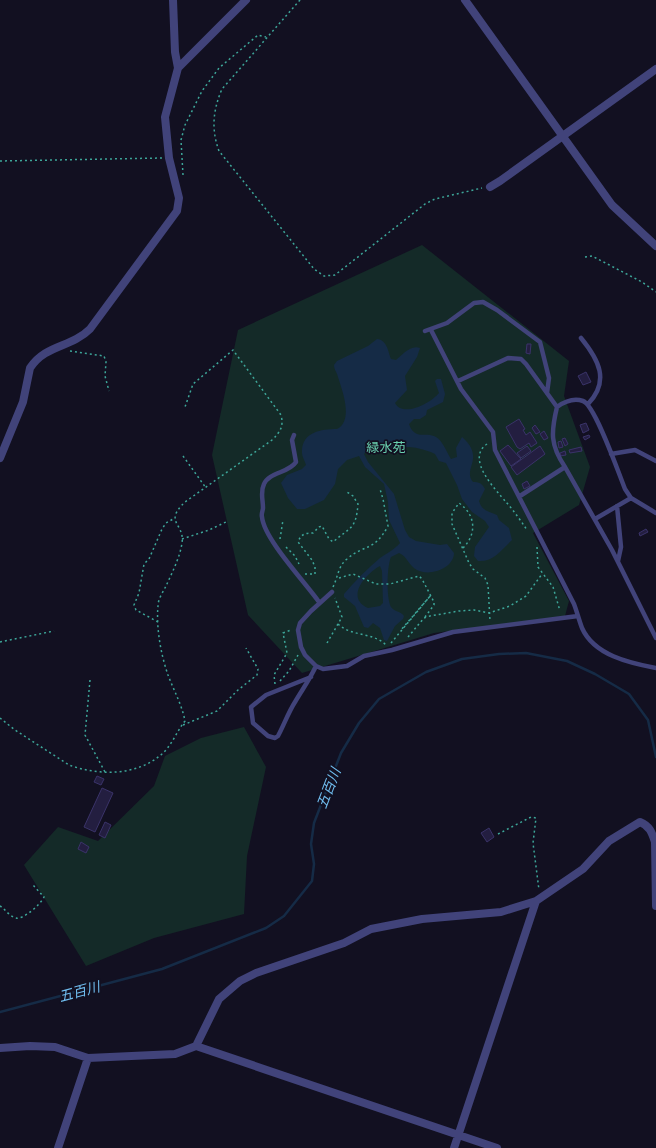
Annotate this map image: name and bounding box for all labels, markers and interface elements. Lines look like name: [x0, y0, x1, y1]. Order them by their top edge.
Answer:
park label: 緑水苑: [366, 439, 406, 455]
water label: 五百川: [313, 763, 344, 811]
water label: 五百川: [57, 977, 103, 1005]

